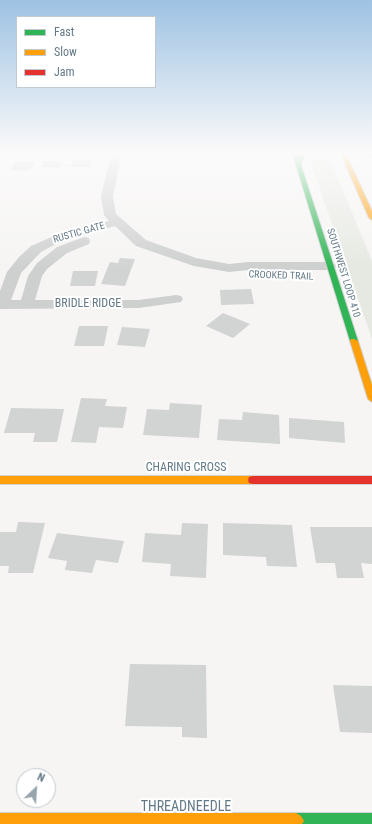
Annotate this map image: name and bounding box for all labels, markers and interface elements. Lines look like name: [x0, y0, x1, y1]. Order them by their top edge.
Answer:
legend: [16, 16, 156, 88]
text: Fast: [54, 25, 74, 39]
text: Slow: [54, 45, 77, 59]
text: Jam: [54, 65, 75, 79]
street label: RUSTIC GATE: [52, 220, 106, 246]
street label: SOUTHWEST LOOP 410: [324, 227, 362, 319]
street label: CROOKED TRAIL: [248, 269, 314, 283]
street label: BRIDLE RIDGE: [55, 297, 121, 311]
street label: CHARING CROSS: [146, 461, 226, 475]
north arrow: [16, 768, 56, 808]
text: N: [35, 770, 47, 785]
street label: THREADNEEDLE: [141, 799, 231, 815]

